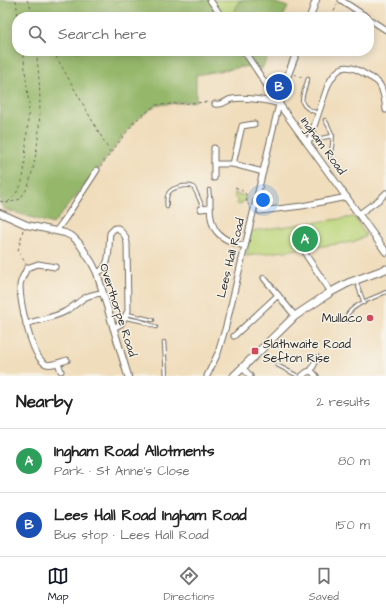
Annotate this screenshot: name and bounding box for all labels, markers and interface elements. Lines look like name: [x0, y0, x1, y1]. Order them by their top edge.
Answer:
search box: [12, 12, 374, 56]
icon: search: [26, 23, 48, 45]
text: Search here: [58, 24, 147, 45]
pin: B: [266, 72, 292, 102]
street label: Ingham Road: [295, 114, 350, 179]
your location: [253, 190, 273, 210]
street label: Lees Hall Road: [213, 216, 249, 300]
pin: A: [292, 224, 318, 254]
street label: Overthorpe Road: [95, 261, 141, 359]
place label: Mullaco: [322, 310, 362, 327]
marker: Mullaco: [365, 313, 375, 323]
place label: Slathwaite Road Sefton Rise: [263, 336, 351, 367]
marker: Slathwaite Road Sefton Rise: [250, 346, 260, 356]
text: Nearby: [16, 390, 73, 414]
text: 2 results: [316, 393, 370, 411]
text: Ingham Road Allotments: [54, 441, 214, 462]
text: A: [25, 452, 33, 470]
text: 80 m: [338, 452, 370, 470]
text: Park · St Anne's Close: [54, 462, 189, 480]
text: Lees Hall Road Ingham Road: [54, 505, 247, 526]
text: B: [24, 516, 34, 534]
text: 150 m: [336, 516, 370, 534]
text: Bus stop · Lees Hall Road: [54, 526, 209, 544]
tab: Map: [47, 565, 69, 604]
tab: Directions: [163, 565, 215, 604]
tab: Saved: [309, 565, 339, 604]

